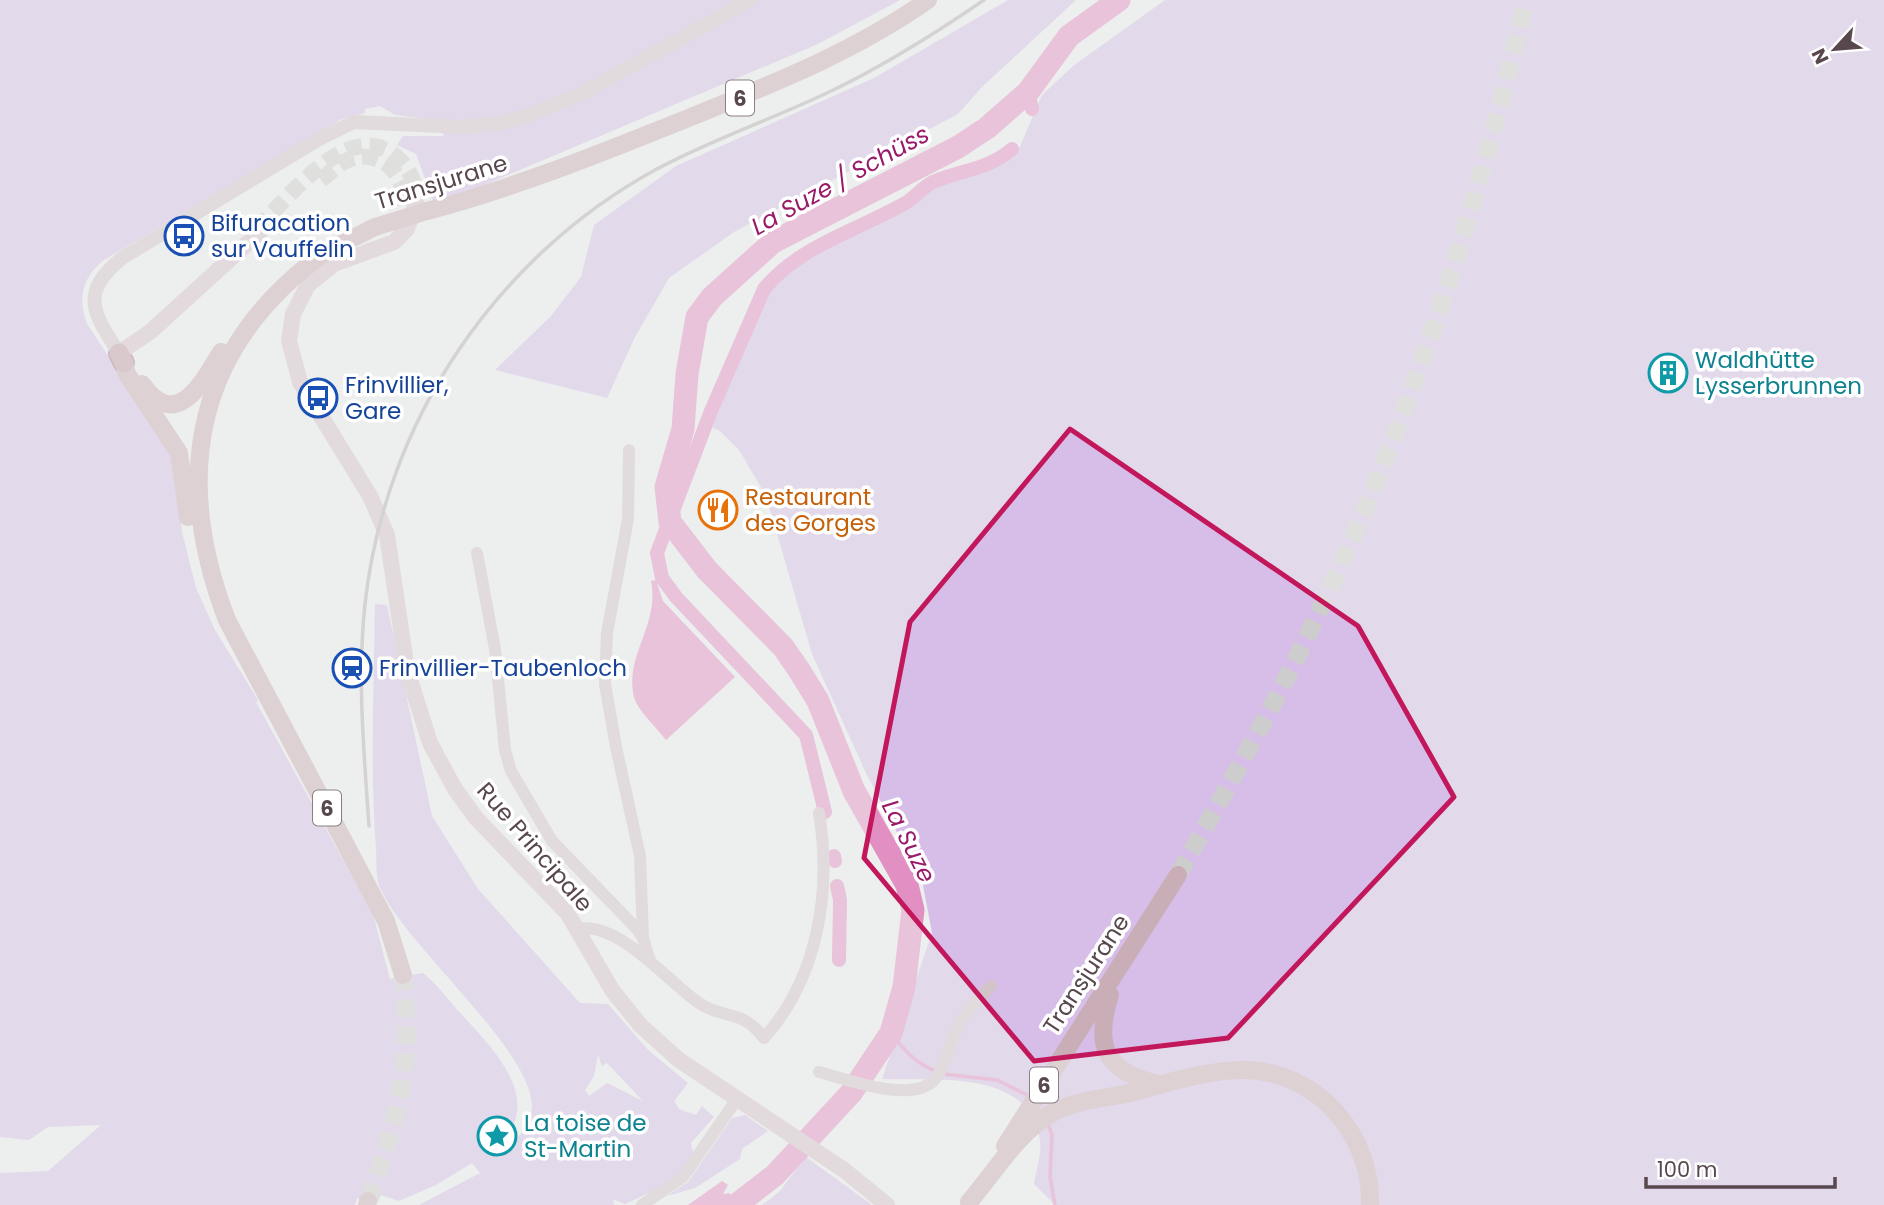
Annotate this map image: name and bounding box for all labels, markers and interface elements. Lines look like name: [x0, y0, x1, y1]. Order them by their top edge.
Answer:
north arrow: [1800, 14, 1870, 84]
text: N: [1805, 44, 1835, 69]
road number: 6: [726, 80, 754, 116]
water label: La Suze / Schüss: [745, 117, 935, 243]
street label: Transjurane: [371, 147, 511, 217]
place label: Bifuracation sur Vauffelin: [211, 207, 354, 265]
bus stop icon: Bifuracation sur Vauffelin: [163, 215, 205, 257]
place label: Waldhütte Lysserbrunnen: [1695, 344, 1862, 402]
building icon: Waldhütte Lysserbrunnen: [1647, 352, 1689, 394]
place label: Frinvillier, Gare: [345, 369, 448, 427]
bus stop icon: Frinvillier, Gare: [297, 377, 339, 419]
place label: Restaurant des Gorges: [745, 481, 876, 539]
restaurant icon: Restaurant des Gorges: [697, 489, 739, 531]
station icon: Frinvillier-Taubenloch: [331, 647, 373, 689]
place label: Frinvillier-Taubenloch: [379, 652, 627, 684]
street label: Rue Principale: [470, 775, 600, 919]
road number: 6: [313, 790, 341, 826]
water label: La Suze: [874, 794, 944, 888]
street label: Transjurane: [1035, 908, 1137, 1040]
road number: 6: [1030, 1068, 1058, 1102]
place label: La toise de St-Martin: [524, 1107, 647, 1165]
place icon: La toise de St-Martin: [476, 1115, 518, 1157]
scale bar: [1646, 1146, 1835, 1190]
text: 100 m: [1657, 1155, 1717, 1184]

